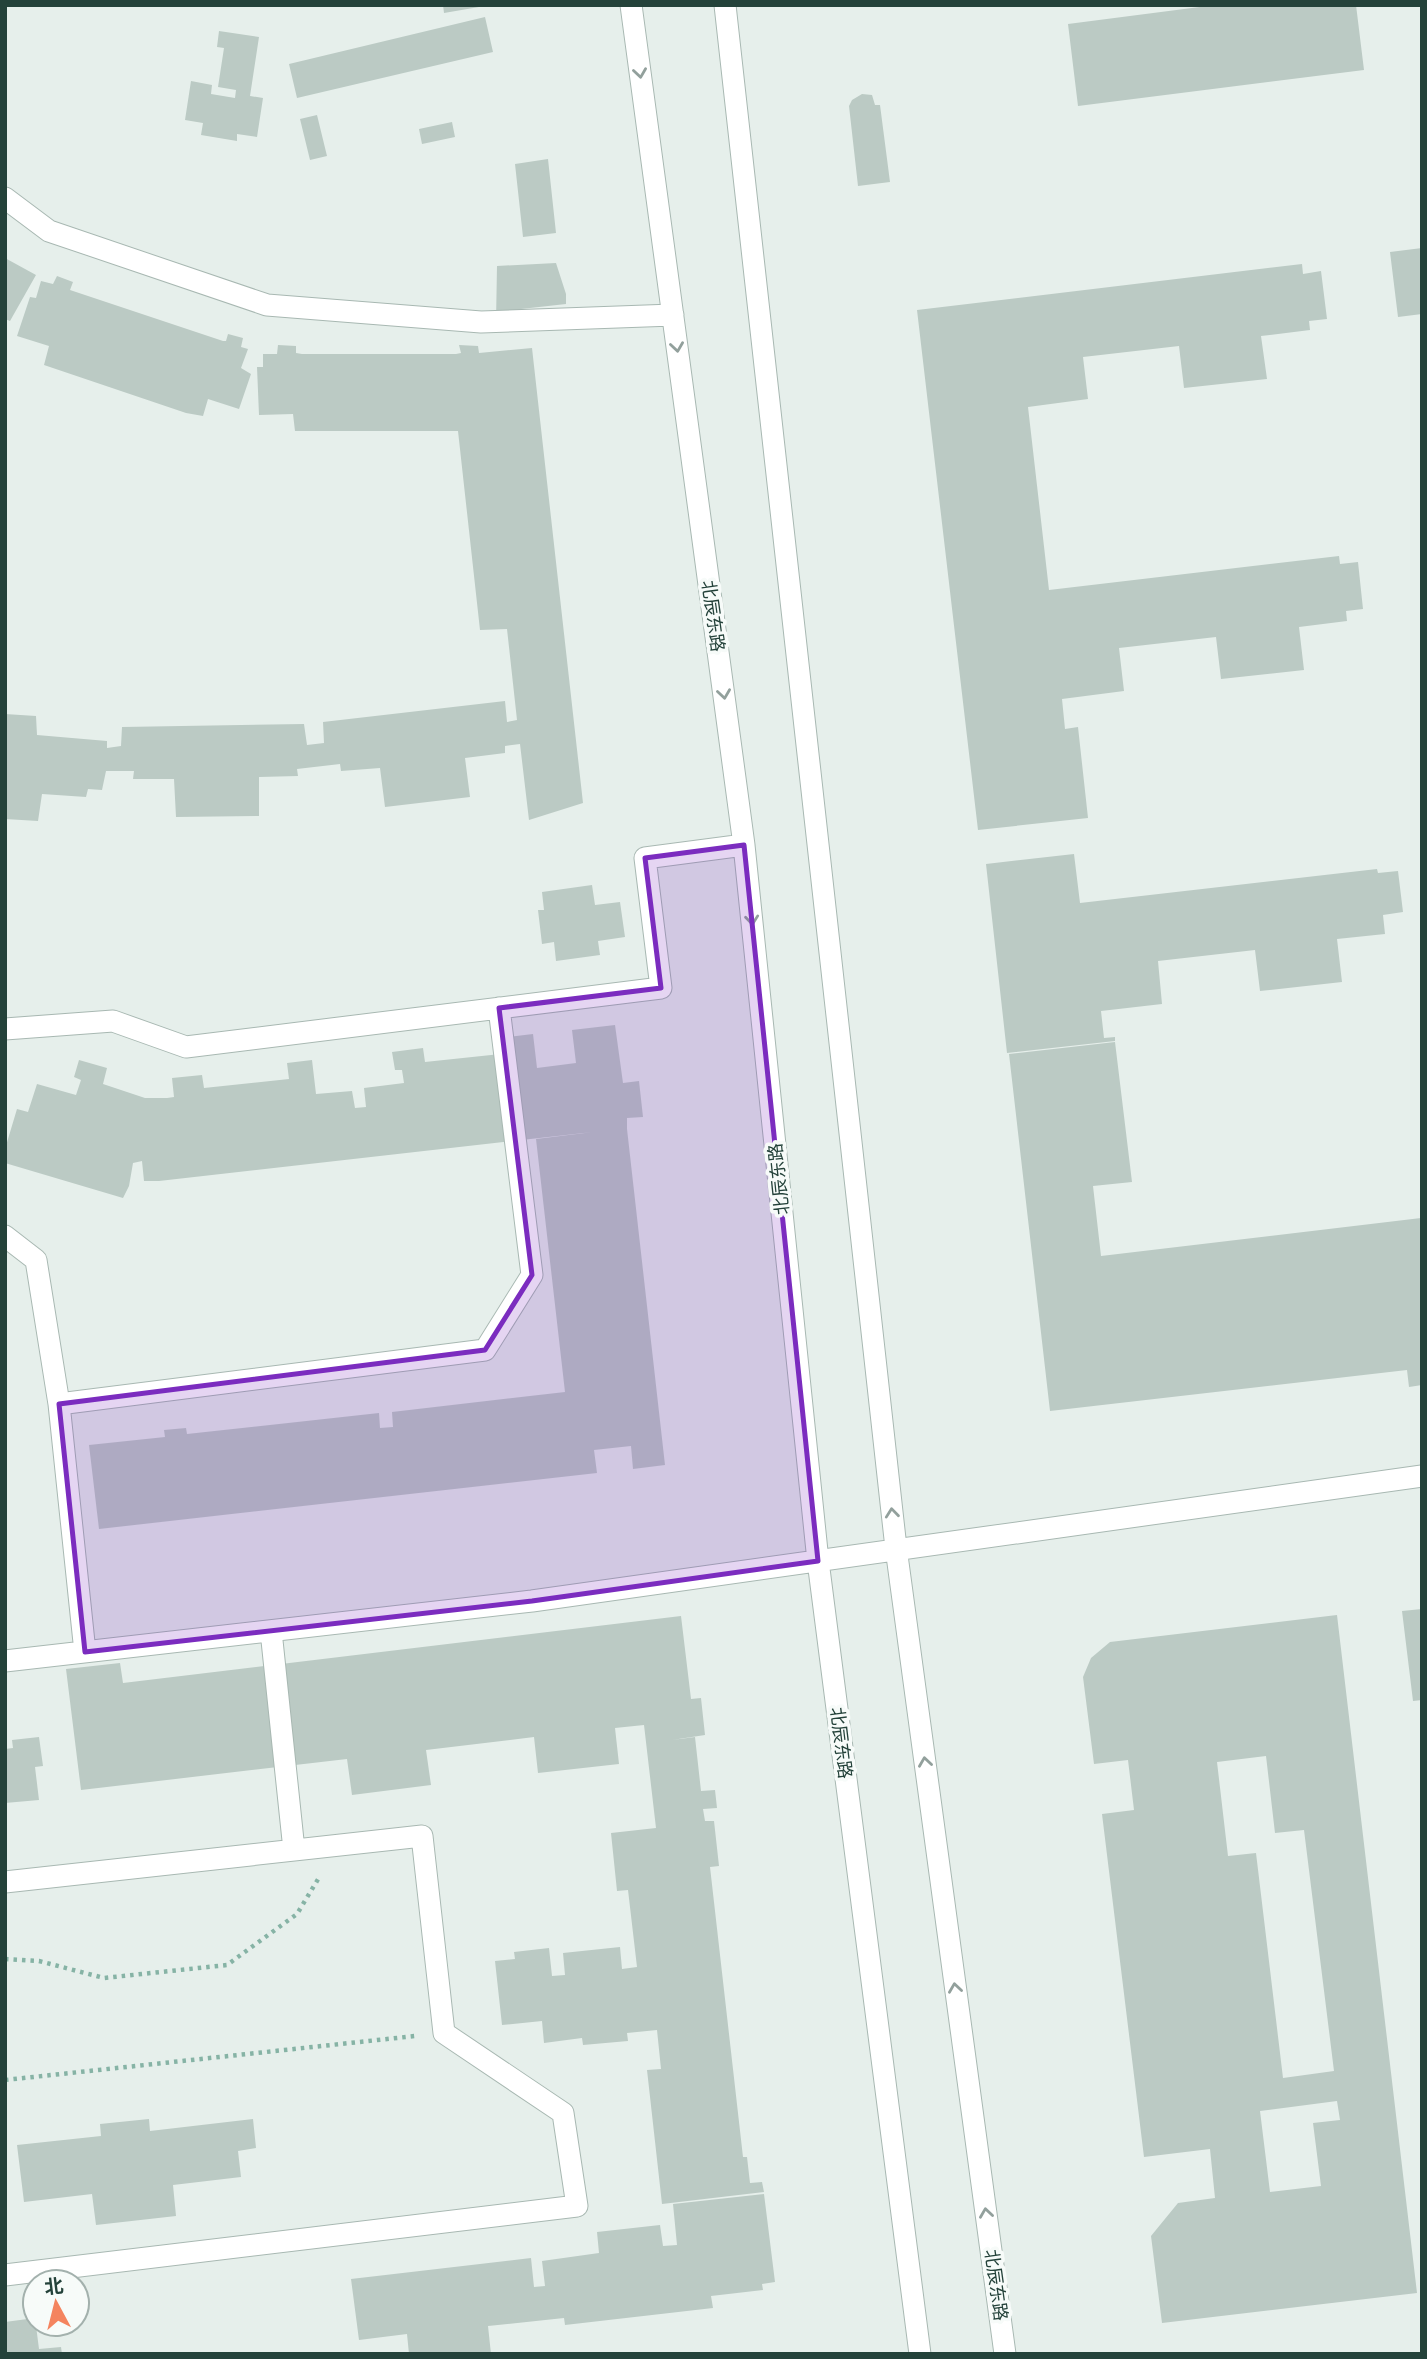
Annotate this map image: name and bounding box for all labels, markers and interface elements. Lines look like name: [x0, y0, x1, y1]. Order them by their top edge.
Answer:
one-way arrow: [633, 67, 648, 79]
one-way arrow: [670, 341, 685, 353]
street label: 北辰东路: [698, 579, 728, 653]
one-way arrow: [716, 688, 731, 700]
one-way arrow: [744, 914, 759, 925]
street label: 北辰东路: [765, 1142, 793, 1216]
one-way arrow: [885, 1507, 900, 1518]
street label: 北辰东路: [827, 1706, 855, 1780]
one-way arrow: [918, 1757, 933, 1768]
one-way arrow: [948, 1982, 963, 1994]
one-way arrow: [979, 2207, 994, 2219]
street label: 北辰东路: [981, 2248, 1011, 2322]
north arrow: [21, 2268, 91, 2338]
text: 北: [43, 2275, 65, 2298]

